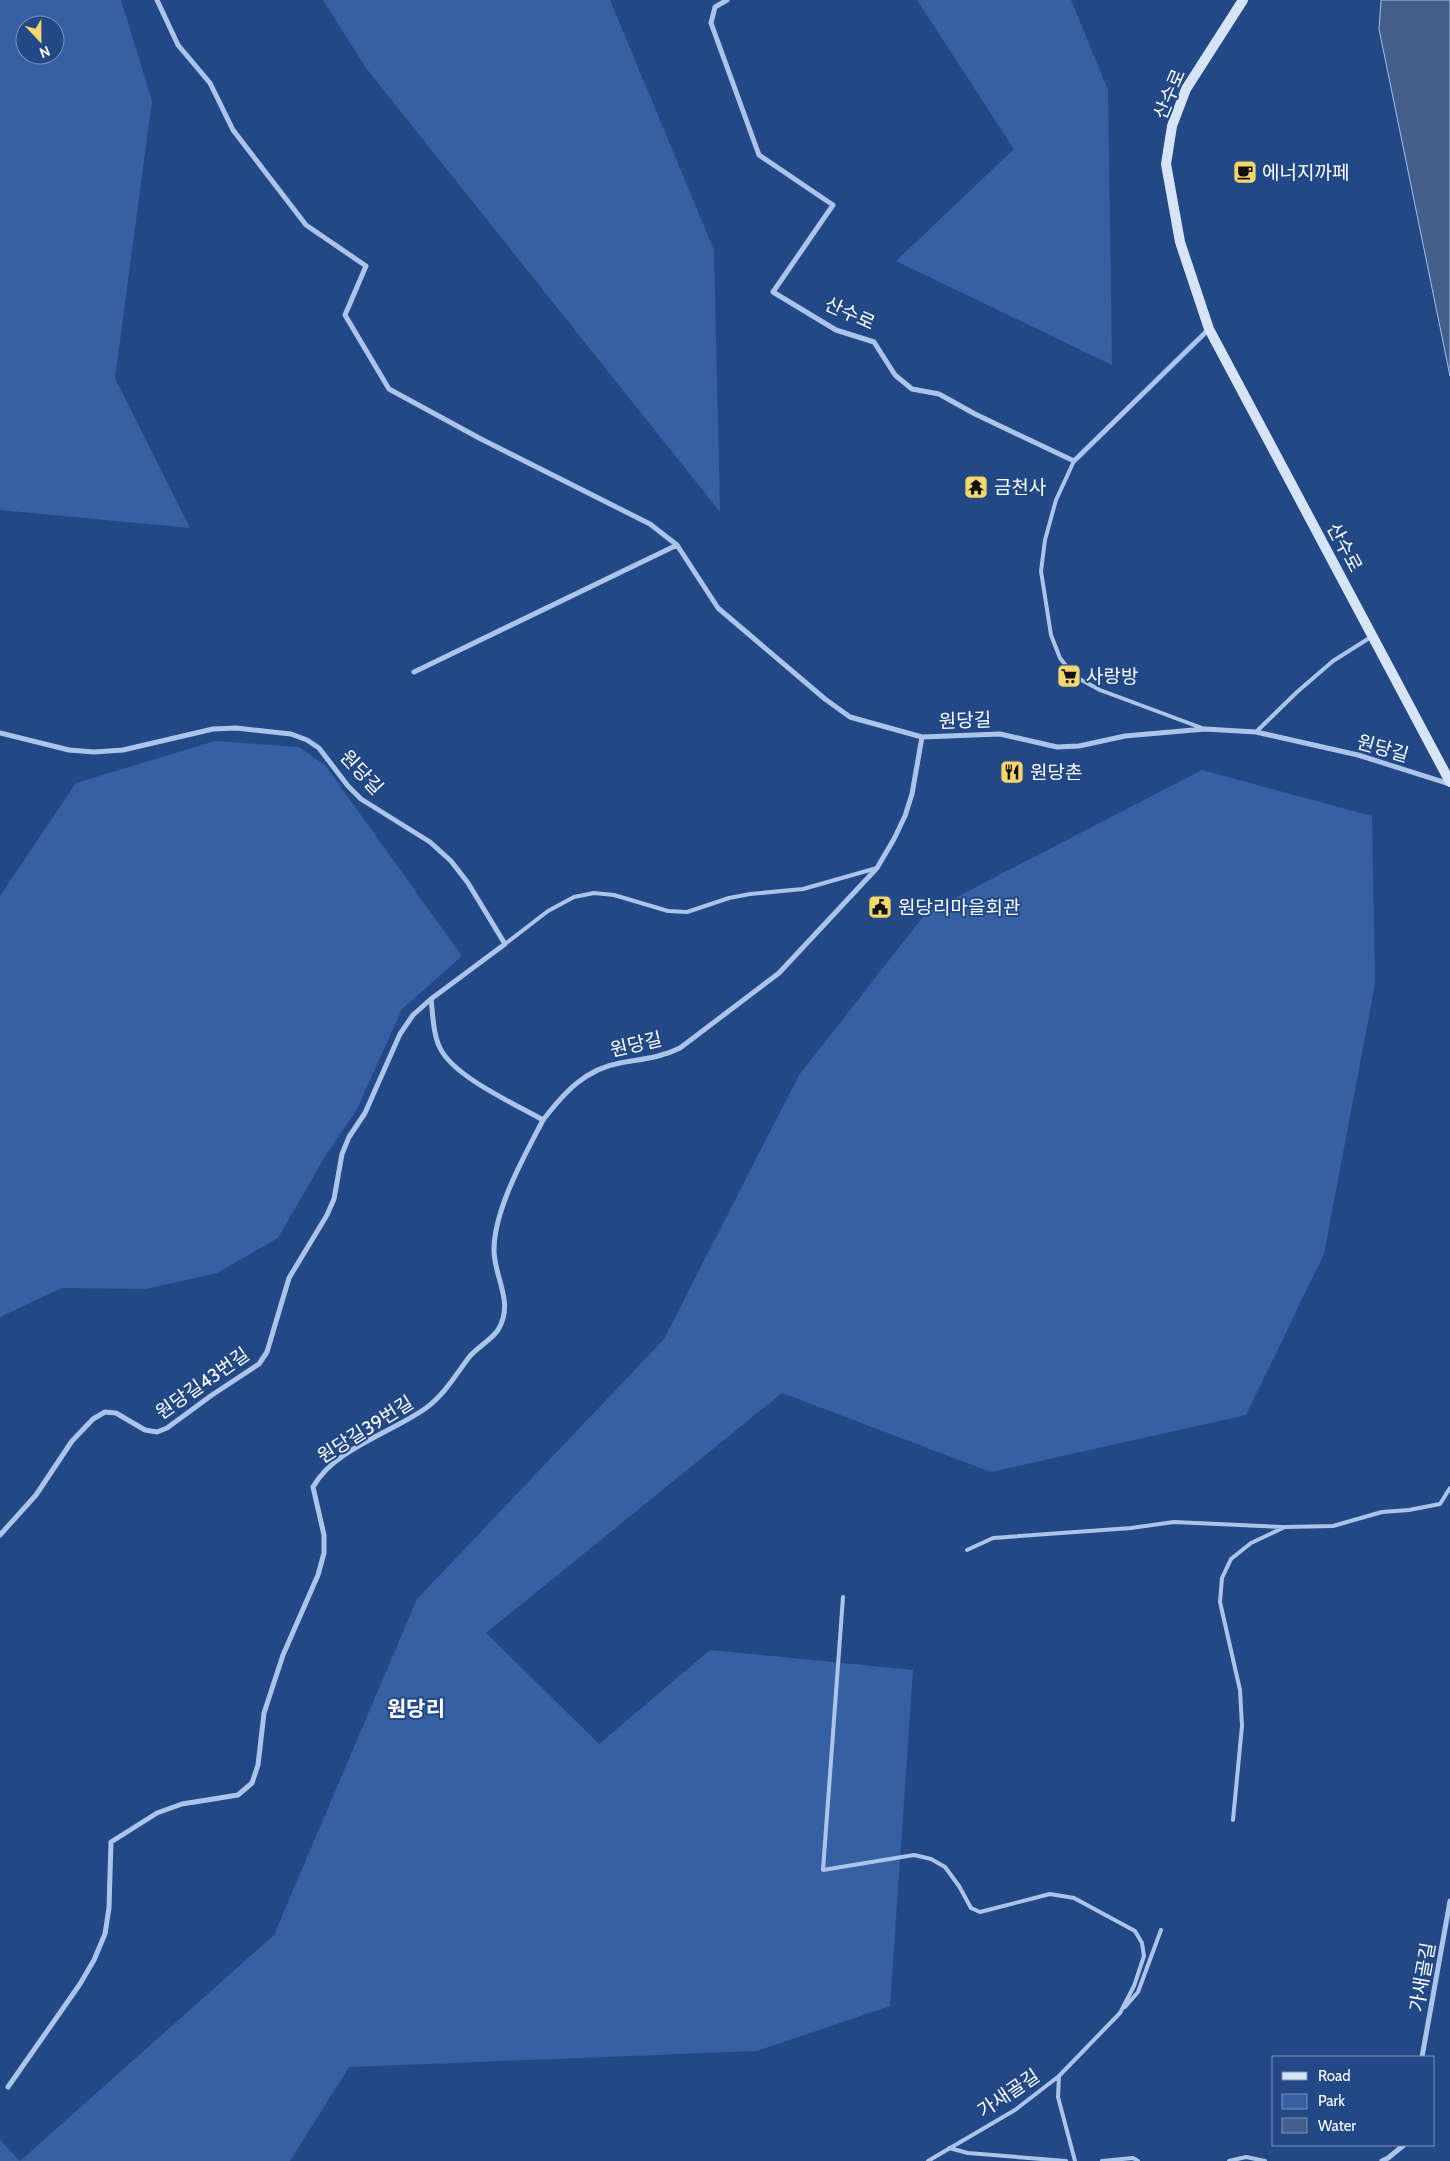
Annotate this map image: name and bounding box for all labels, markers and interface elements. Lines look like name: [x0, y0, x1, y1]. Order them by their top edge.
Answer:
north arrow: [15, 15, 65, 65]
text: N: [37, 42, 53, 62]
street label: 산수로: [1149, 66, 1190, 123]
cafe icon: 에너지까페: [1232, 159, 1258, 185]
place label: 에너지까페: [1262, 161, 1349, 184]
street label: 산수로: [821, 292, 878, 335]
temple icon: 금천사: [963, 474, 989, 500]
place label: 금천사: [994, 476, 1046, 499]
street label: 산수로: [1322, 519, 1367, 576]
supermarket icon: 사랑방: [1056, 663, 1082, 689]
place label: 사랑방: [1086, 665, 1138, 688]
street label: 원당길: [938, 708, 992, 733]
street label: 원당길: [1354, 730, 1411, 767]
street label: 원당길: [335, 745, 388, 799]
restaurant icon: 원당촌: [999, 759, 1025, 785]
place label: 원당촌: [1030, 761, 1082, 784]
public building icon: 원당리마을회관: [867, 894, 893, 920]
place label: 원당리마을회관: [898, 896, 1020, 919]
street label: 원당길: [608, 1027, 664, 1062]
street label: 원당길43번길: [151, 1343, 253, 1424]
street label: 원당길39번길: [313, 1391, 417, 1468]
district label: 원당리: [387, 1696, 445, 1721]
street label: 가새골길: [1405, 1941, 1440, 2014]
legend: [1272, 2056, 1435, 2146]
street label: 가새골길: [973, 2064, 1044, 2122]
text: Road: [1318, 2067, 1351, 2085]
text: Park: [1318, 2092, 1345, 2110]
text: Water: [1318, 2117, 1356, 2135]

